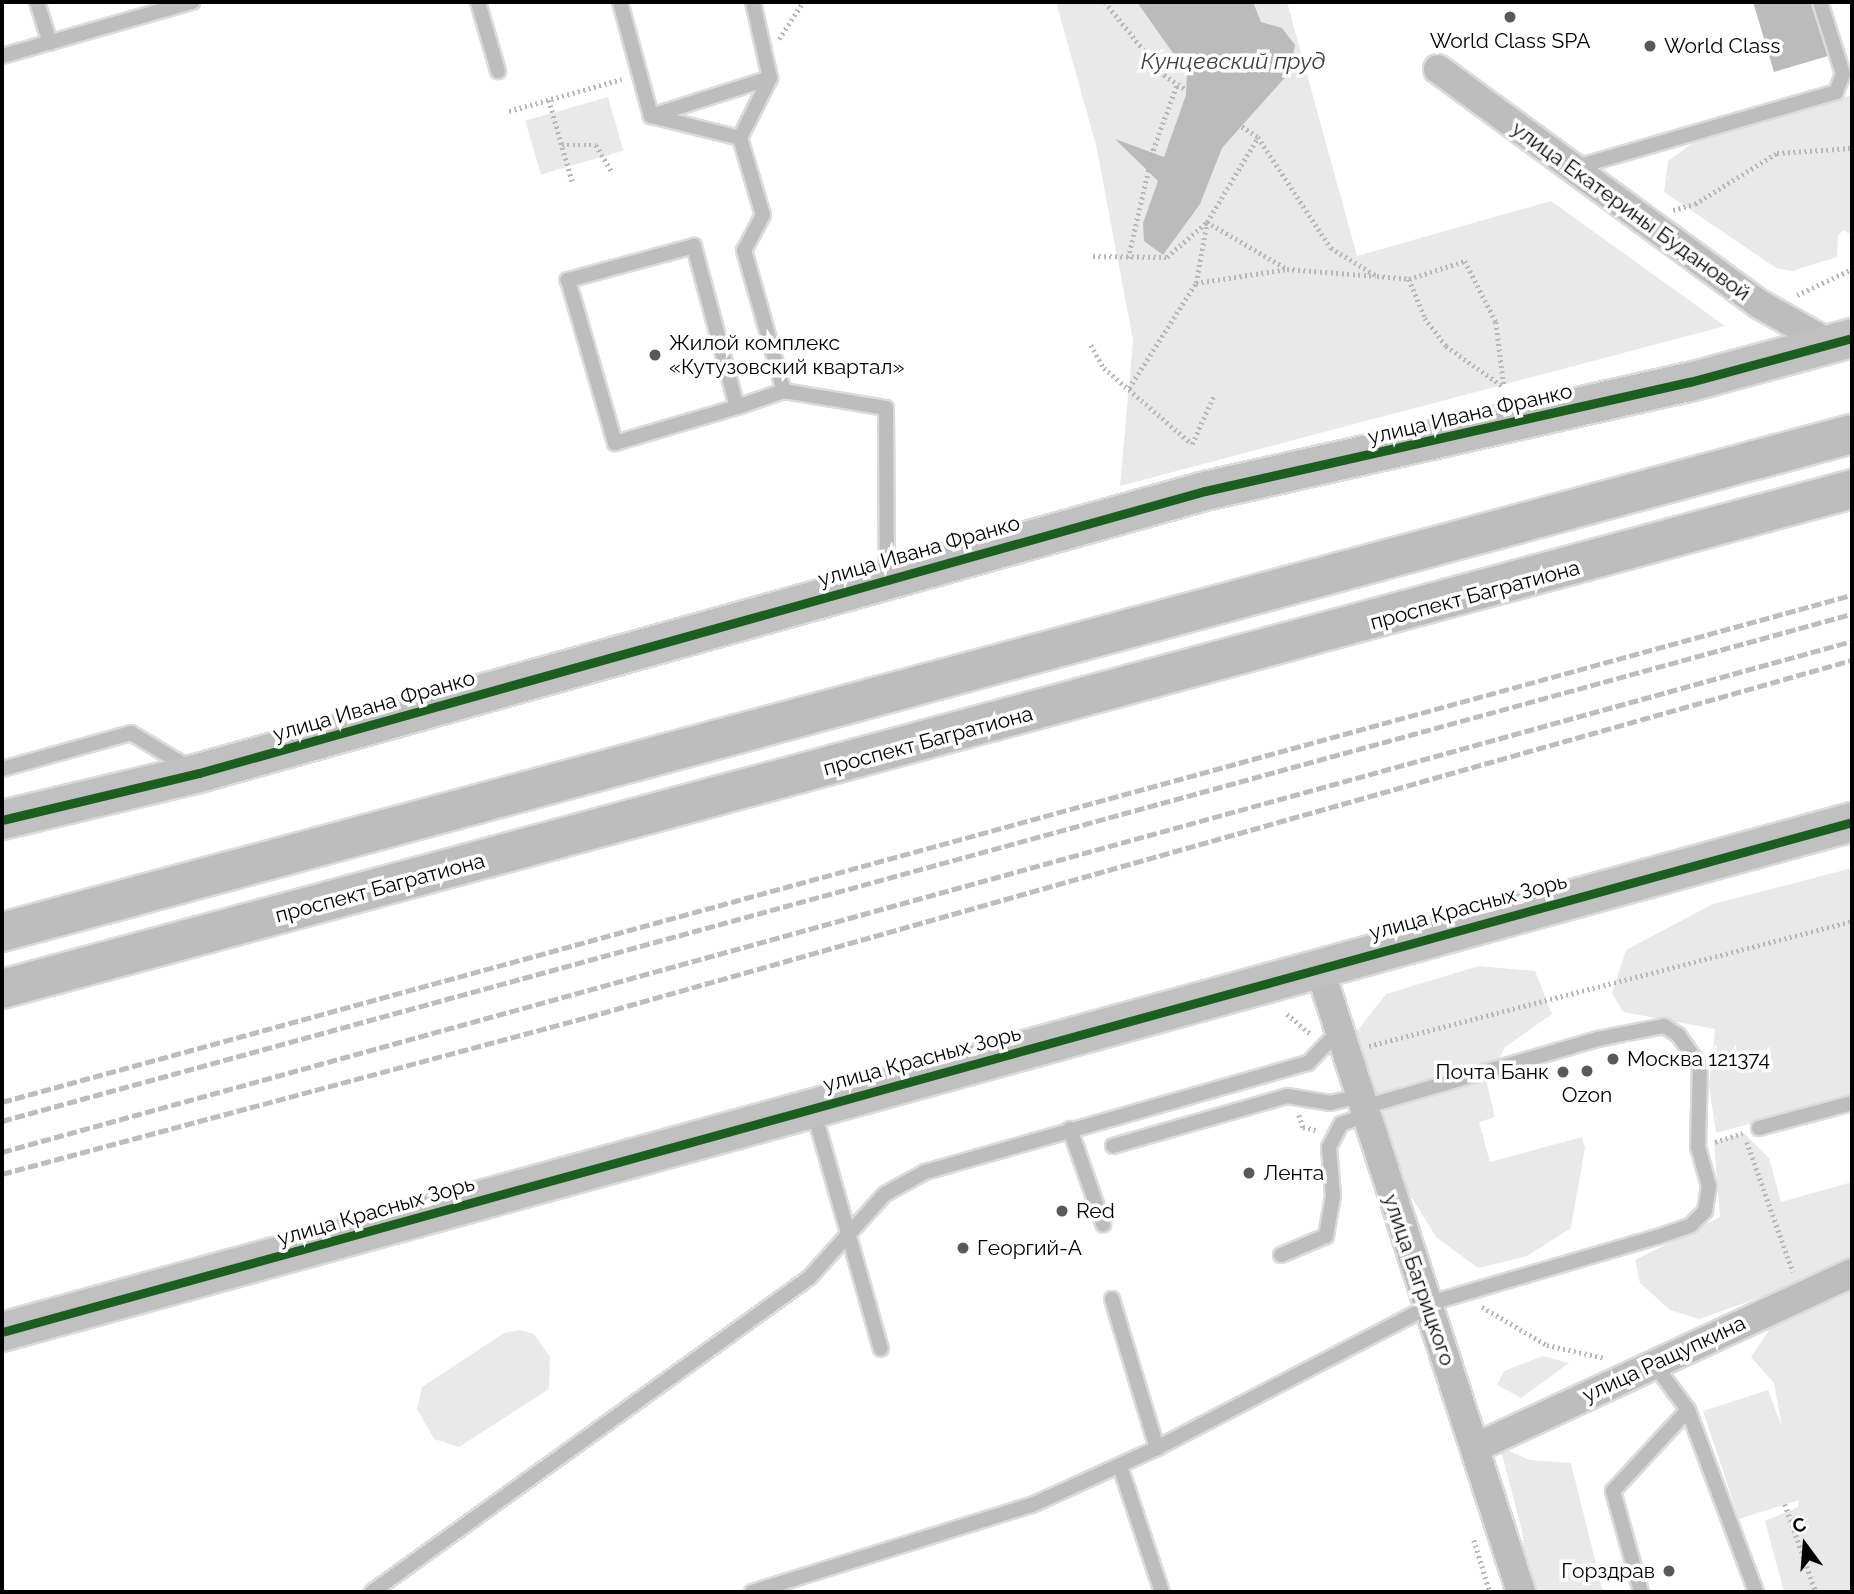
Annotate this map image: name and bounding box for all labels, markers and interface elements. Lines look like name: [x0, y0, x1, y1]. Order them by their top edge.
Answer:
marker: World Class SPA: [1502, 9, 1518, 25]
place label: World Class SPA: [1430, 28, 1590, 54]
place label: World Class: [1664, 33, 1780, 59]
marker: World Class: [1642, 38, 1658, 54]
water label: Кунцевский пруд: [1141, 47, 1325, 75]
street label: улица Екатерины Будановой: [1507, 116, 1755, 306]
place label: Жилой комплекс «Кутузовский квартал»: [669, 330, 904, 380]
marker: Жилой комплекс «Кутузовский квартал»: [647, 347, 663, 363]
street label: улица Ивана Франко: [1365, 378, 1575, 450]
street label: улица Ивана Франко: [815, 510, 1023, 592]
street label: проспект Багратиона: [1367, 555, 1583, 635]
street label: улица Ивана Франко: [270, 665, 478, 747]
street label: проспект Багратиона: [820, 701, 1036, 781]
street label: проспект Багратиона: [272, 848, 488, 928]
street label: улица Красных Зорь: [1366, 868, 1570, 946]
street label: улица Красных Зорь: [820, 1020, 1024, 1098]
place label: Москва 121374: [1627, 1046, 1770, 1072]
marker: Москва 121374: [1605, 1051, 1621, 1067]
place label: Почта Банк: [1436, 1059, 1549, 1085]
marker: Ozon: [1579, 1063, 1595, 1079]
marker: Почта Банк: [1555, 1064, 1571, 1080]
place label: Ozon: [1562, 1082, 1612, 1108]
place label: Лента: [1263, 1160, 1324, 1186]
marker: Лента: [1241, 1165, 1257, 1181]
street label: улица Красных Зорь: [275, 1171, 477, 1251]
street label: улица Багрицкого: [1378, 1191, 1460, 1369]
place label: Red: [1076, 1198, 1115, 1224]
marker: Red: [1054, 1203, 1070, 1219]
place label: Георгий-А: [977, 1235, 1082, 1261]
marker: Георгий-А: [955, 1240, 971, 1256]
street label: улица Ращупкина: [1579, 1310, 1749, 1408]
north arrow: [1770, 1510, 1840, 1580]
text: С: [1790, 1512, 1809, 1537]
place label: Горздрав: [1561, 1558, 1655, 1584]
marker: Горздрав: [1661, 1563, 1677, 1579]

